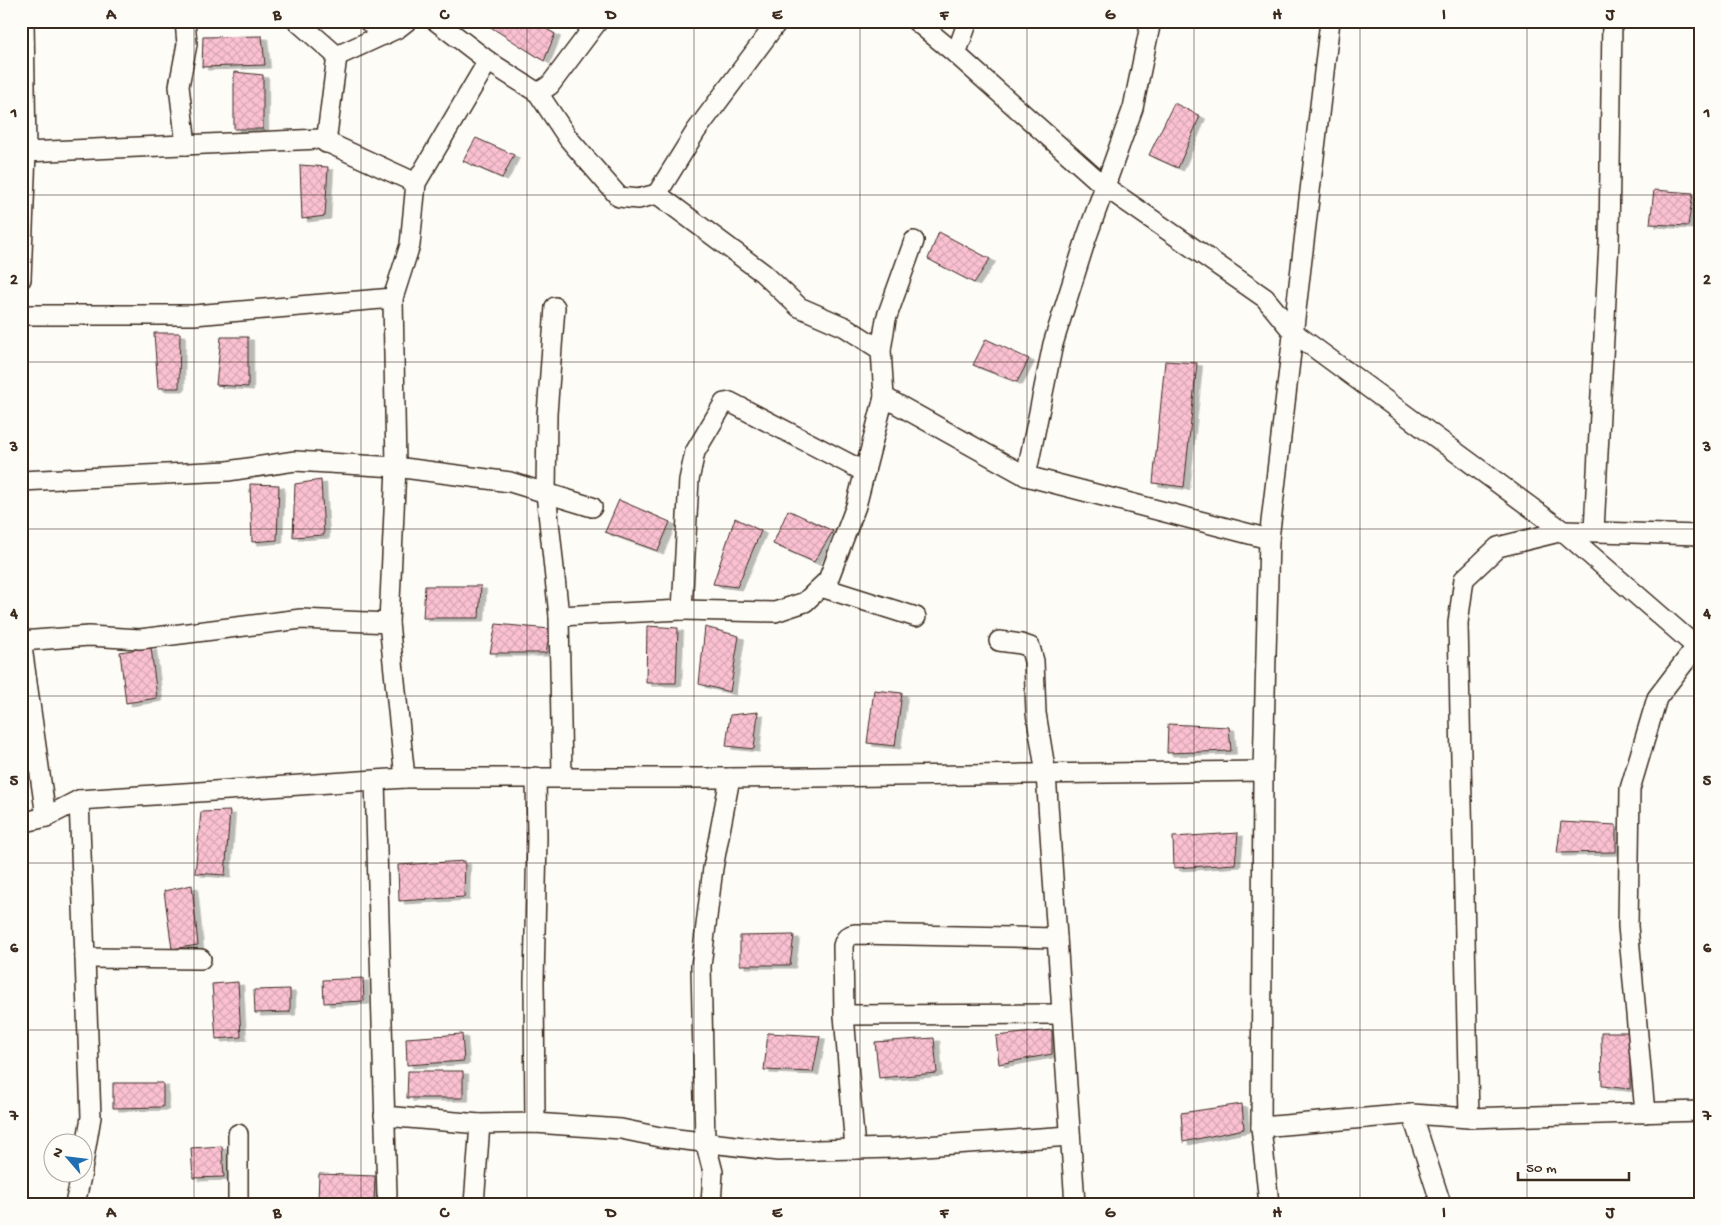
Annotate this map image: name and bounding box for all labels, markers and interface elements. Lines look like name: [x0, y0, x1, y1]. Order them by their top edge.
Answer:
text: A: [105, 7, 117, 26]
text: B: [272, 7, 282, 26]
text: C: [439, 7, 450, 26]
text: D: [604, 7, 617, 26]
text: E: [772, 7, 783, 26]
text: F: [939, 7, 950, 26]
text: G: [1105, 7, 1116, 26]
text: H: [1272, 7, 1282, 26]
text: I: [1442, 7, 1446, 26]
text: J: [1605, 7, 1616, 26]
text: 1: [10, 105, 17, 124]
text: 1: [1703, 105, 1710, 124]
text: 2: [10, 272, 18, 291]
text: 2: [1703, 272, 1711, 291]
text: 3: [9, 439, 18, 458]
text: 3: [1702, 439, 1711, 458]
text: 4: [9, 606, 18, 625]
text: 4: [1702, 606, 1711, 625]
text: 5: [10, 773, 19, 792]
text: 5: [1703, 773, 1712, 792]
text: 6: [10, 940, 19, 959]
text: 6: [1703, 940, 1712, 959]
text: 7: [9, 1108, 19, 1127]
text: 7: [1702, 1108, 1712, 1127]
north arrow: [42, 1132, 92, 1182]
text: N: [49, 1145, 68, 1161]
scale bar: [1518, 1150, 1630, 1182]
text: 50 m: [1526, 1160, 1557, 1178]
text: A: [105, 1205, 117, 1224]
text: B: [272, 1205, 282, 1224]
text: C: [439, 1205, 450, 1224]
text: D: [604, 1205, 617, 1224]
text: E: [772, 1205, 783, 1224]
text: F: [939, 1205, 950, 1224]
text: G: [1105, 1205, 1116, 1224]
text: H: [1272, 1205, 1282, 1224]
text: I: [1442, 1205, 1446, 1224]
text: J: [1605, 1205, 1616, 1224]

